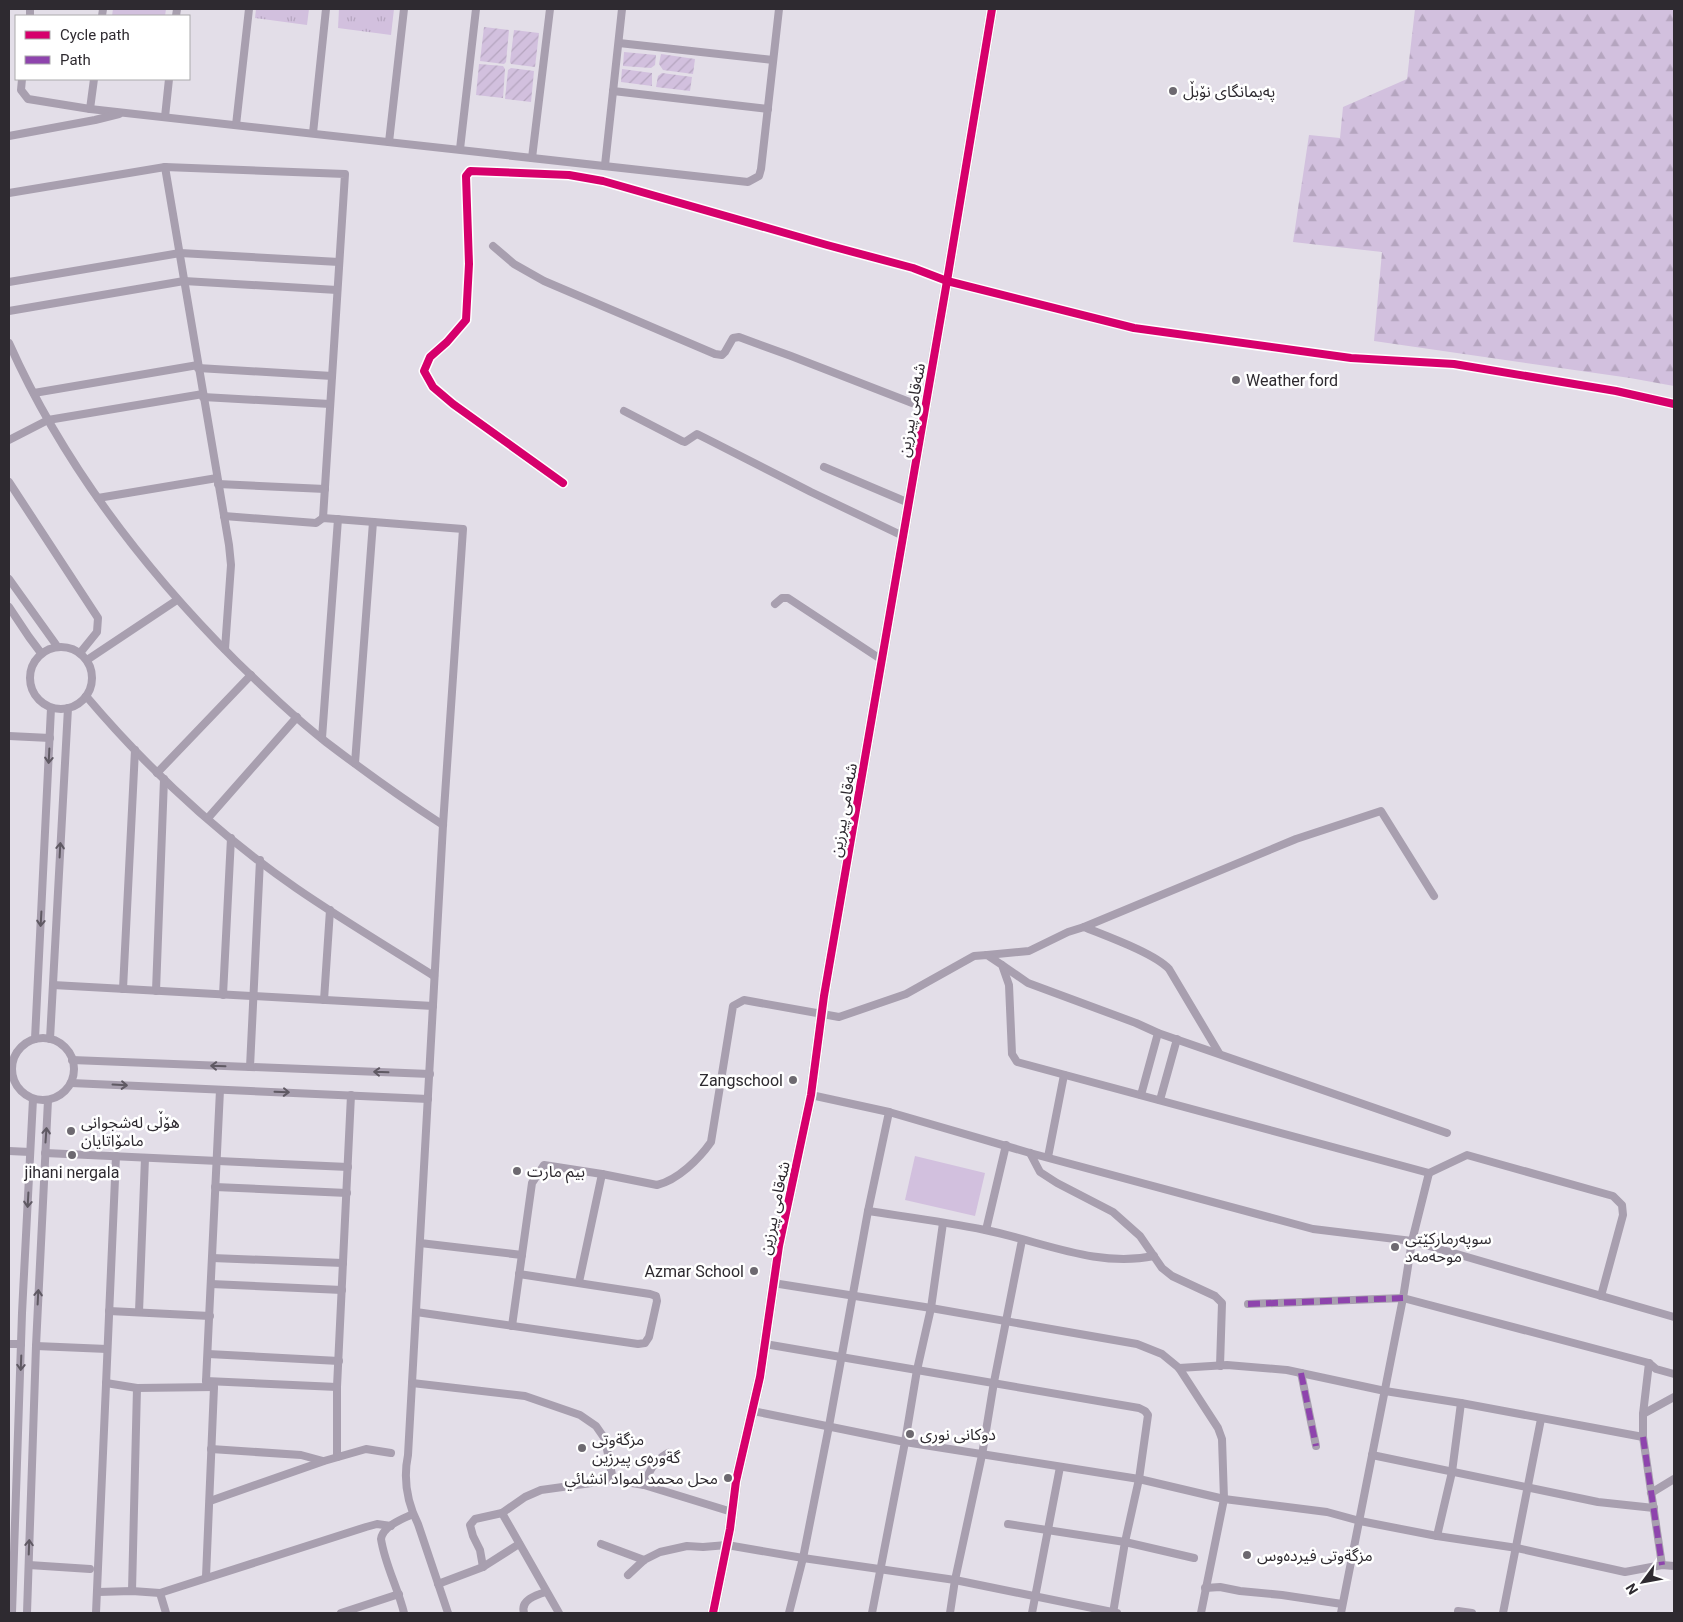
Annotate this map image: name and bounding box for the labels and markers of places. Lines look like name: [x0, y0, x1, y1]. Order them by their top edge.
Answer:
place label: پەیمانگای نۆبڵ: [1183, 80, 1275, 102]
marker: پەیمانگای نۆبڵ: [1167, 85, 1179, 97]
place label: Weather ford: [1246, 371, 1338, 390]
marker: Weather ford: [1230, 374, 1242, 386]
place label: Zangschool: [699, 1071, 783, 1090]
marker: Zangschool: [787, 1074, 799, 1086]
place label: هۆڵی لەشجوانی مامۆاتایان: [81, 1110, 180, 1150]
marker: هۆڵی لەشجوانی مامۆاتایان: [65, 1125, 77, 1137]
marker: jihani nergala: [66, 1149, 78, 1161]
place label: بیم مارت: [527, 1162, 585, 1184]
place label: jihani nergala: [24, 1163, 119, 1182]
marker: بیم مارت: [511, 1165, 523, 1177]
place label: سوپەرمارکێتی موحەمەد: [1405, 1229, 1491, 1266]
marker: سوپەرمارکێتی موحەمەد: [1389, 1241, 1401, 1253]
place label: Azmar School: [645, 1262, 744, 1281]
marker: Azmar School: [748, 1265, 760, 1277]
place label: دوکانی نوری: [920, 1425, 996, 1444]
marker: دوکانی نوری: [904, 1428, 916, 1440]
place label: مزگةوتی گةورەی پیرزین: [592, 1430, 681, 1468]
marker: مزگةوتی گةورەی پیرزین: [576, 1442, 588, 1454]
place label: محل محمد لمواد انشائي: [565, 1469, 718, 1491]
marker: محل محمد لمواد انشائي: [722, 1472, 734, 1484]
place label: مزگةوتی فیردەوس: [1257, 1546, 1373, 1565]
marker: مزگةوتی فیردەوس: [1241, 1549, 1253, 1561]

